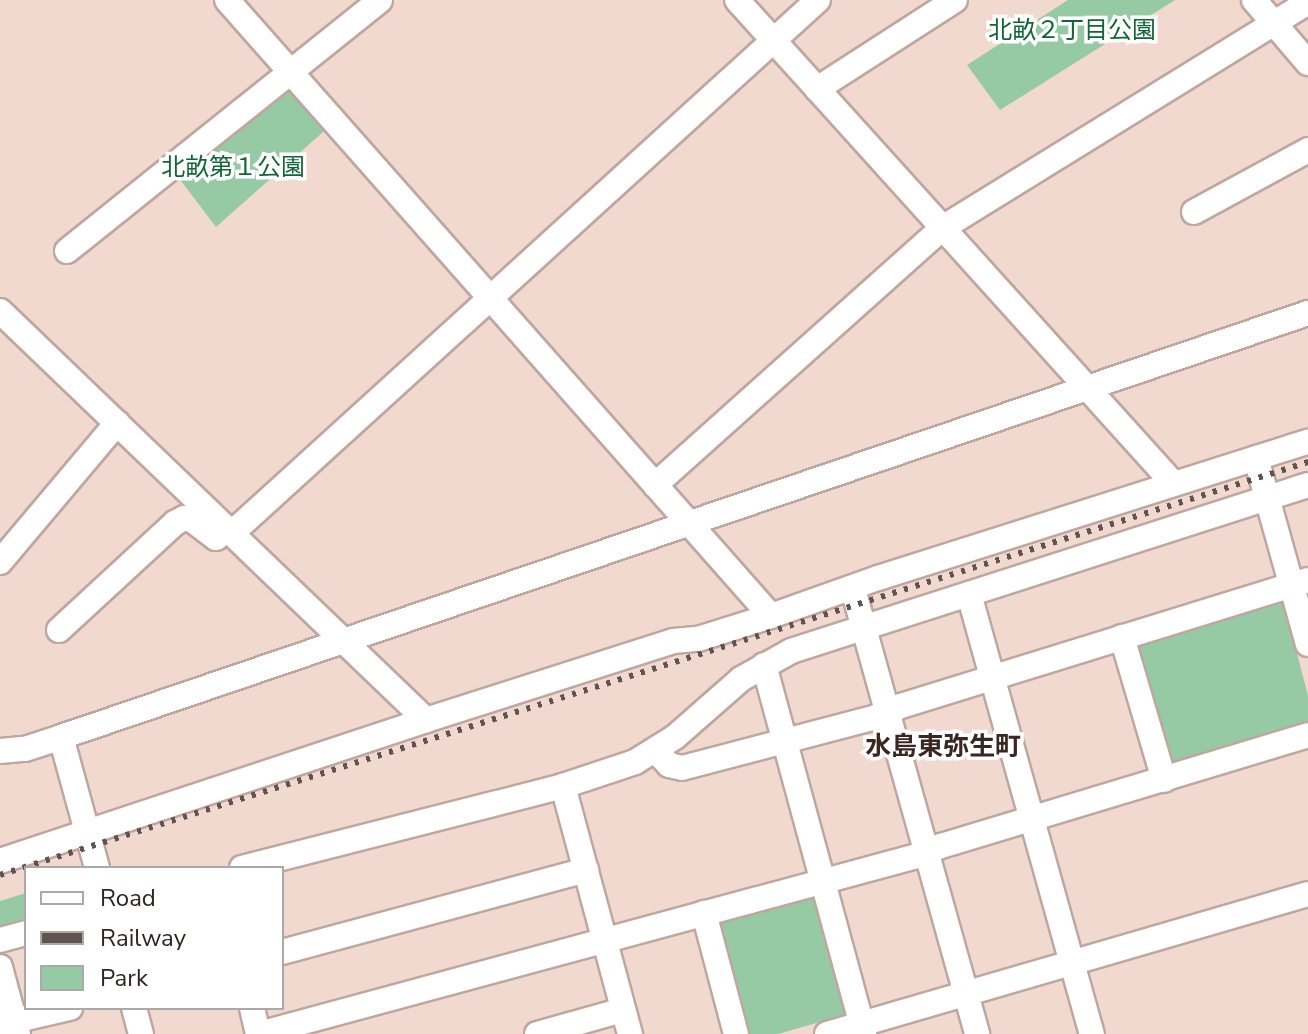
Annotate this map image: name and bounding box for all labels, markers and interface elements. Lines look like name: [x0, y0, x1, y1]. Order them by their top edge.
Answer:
park label: 北畝２丁目公園: [988, 17, 1156, 45]
park label: 北畝第１公園: [161, 154, 305, 182]
district label: 水島東弥生町: [865, 731, 1021, 763]
legend: [24, 866, 284, 1010]
text: Road: [100, 882, 156, 914]
text: Railway: [100, 922, 186, 954]
text: Park: [100, 962, 148, 994]

